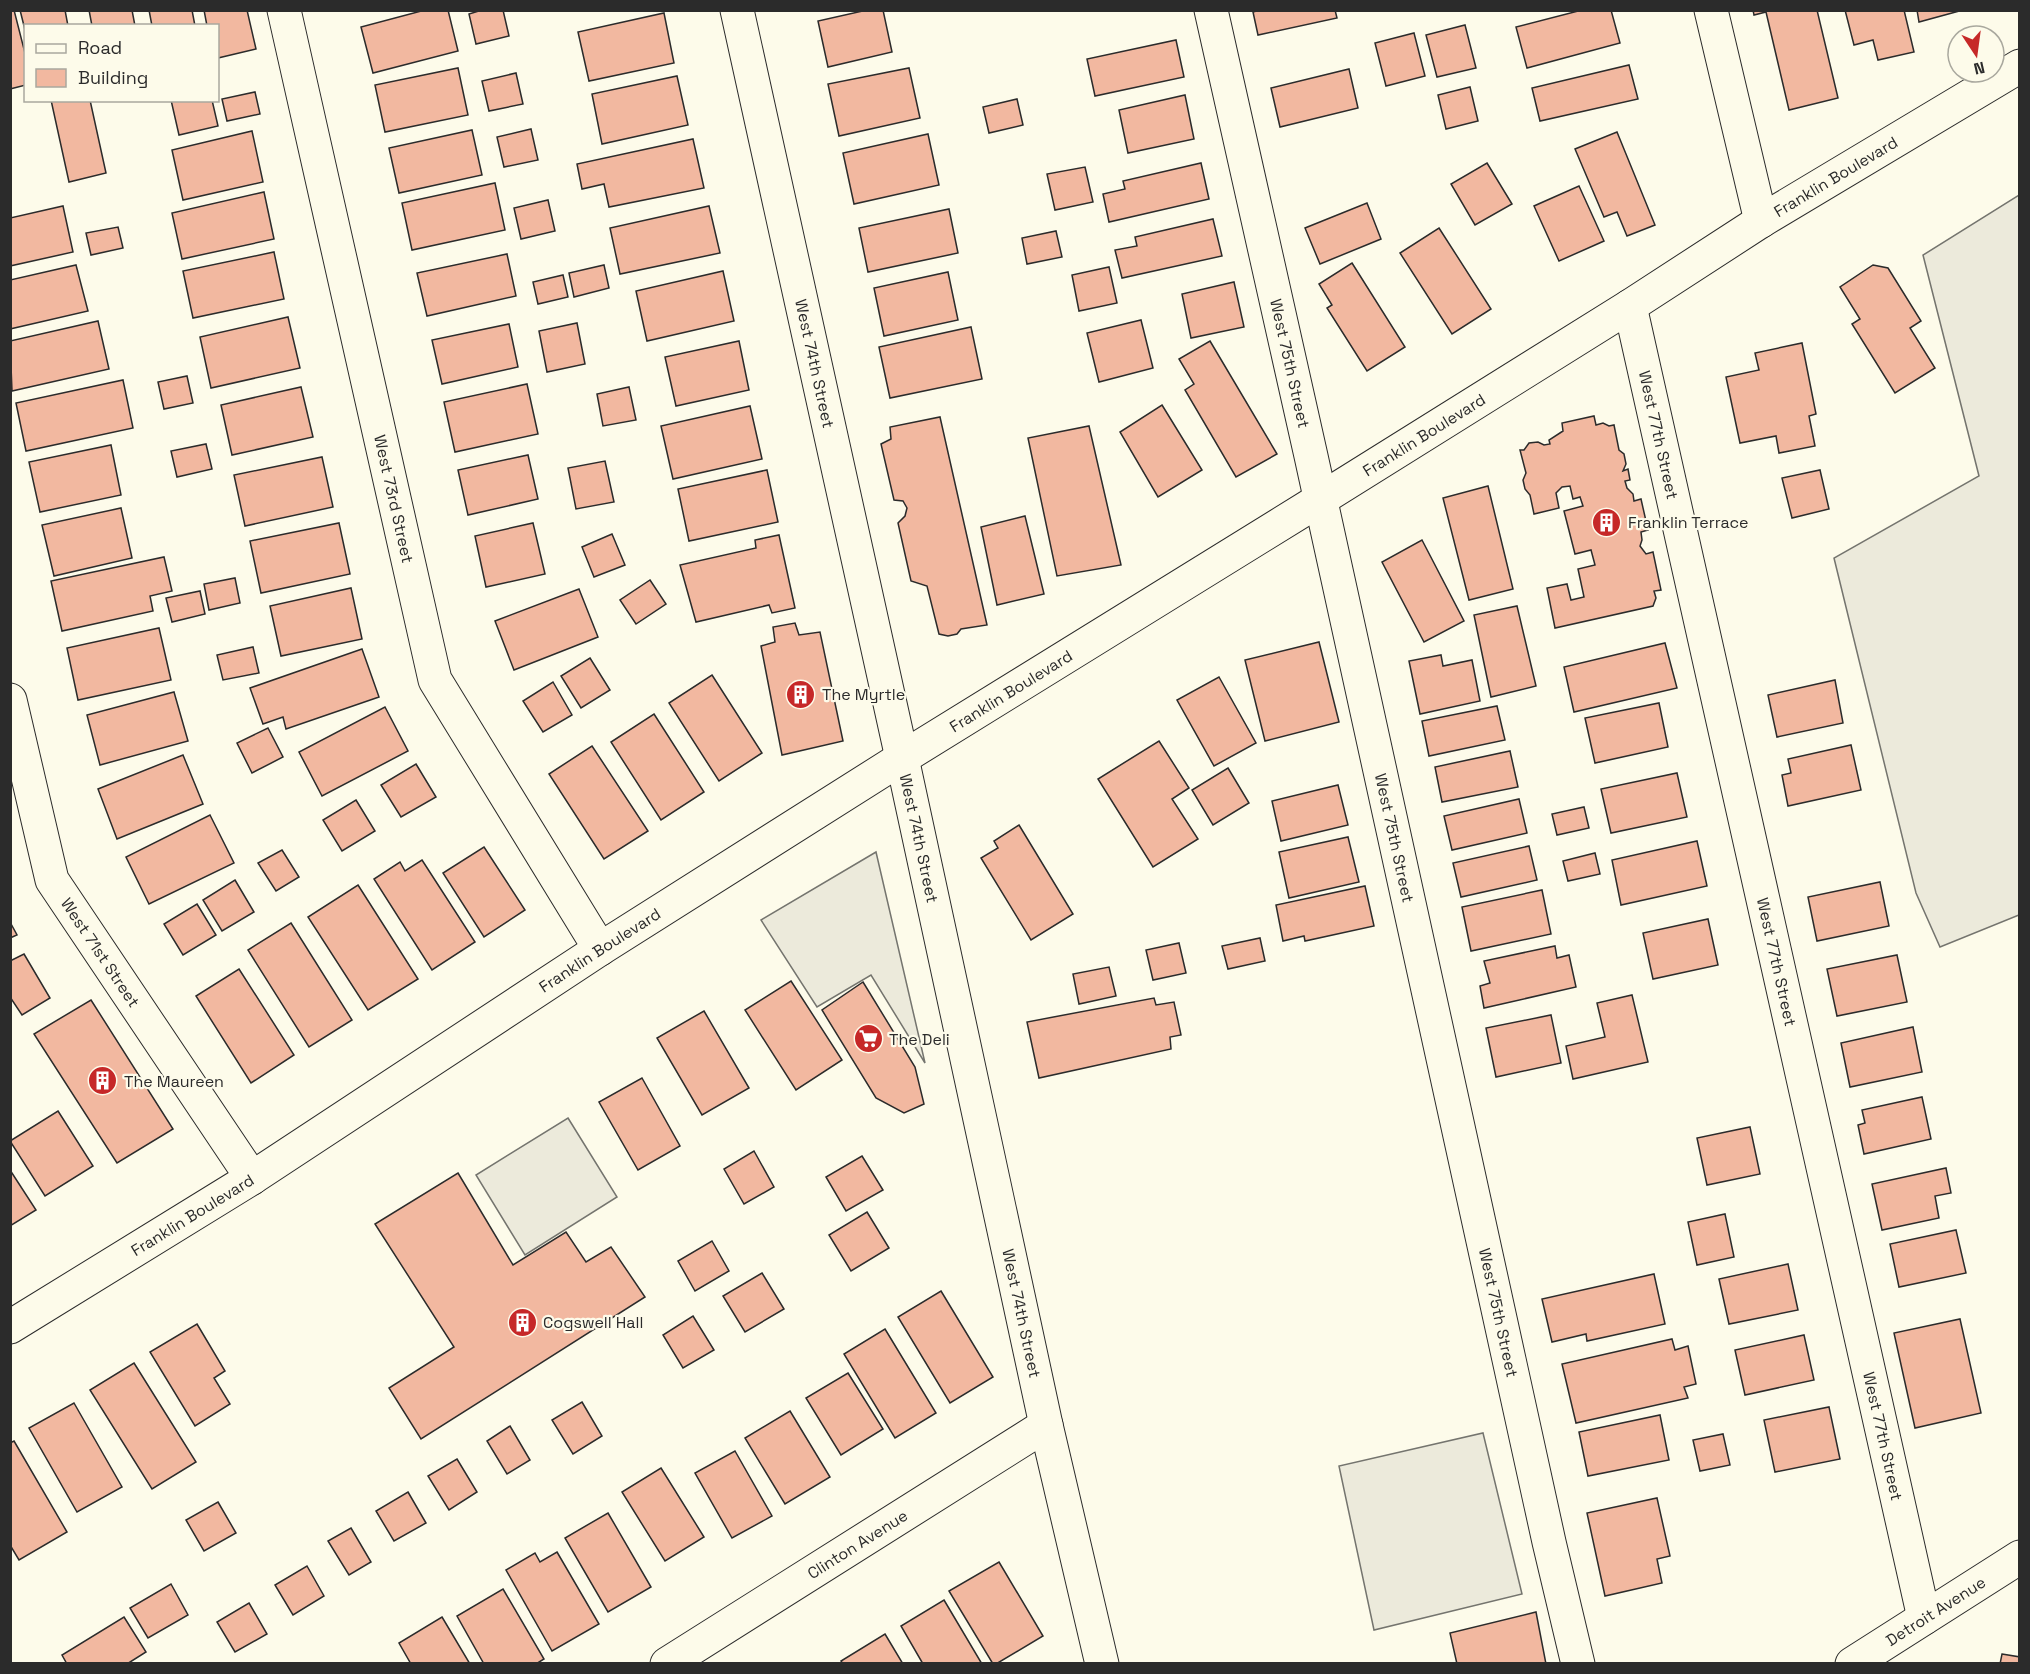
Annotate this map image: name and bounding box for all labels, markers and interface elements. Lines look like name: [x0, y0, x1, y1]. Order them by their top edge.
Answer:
legend: [24, 24, 219, 102]
north arrow: [1946, 24, 2006, 84]
text: Road: [78, 36, 122, 59]
text: N: [1972, 57, 1987, 80]
text: Building: [78, 66, 148, 89]
street label: Franklin Boulevard: [1770, 131, 1901, 222]
street label: West 74th Street: [791, 297, 839, 430]
street label: West 75th Street: [1266, 297, 1315, 430]
street label: West 77th Street: [1634, 368, 1683, 501]
street label: Franklin Boulevard: [1359, 389, 1489, 481]
street label: West 73rd Street: [370, 433, 419, 565]
building icon: Franklin Terrace: [1591, 506, 1623, 538]
place label: Franklin Terrace: [1628, 512, 1748, 533]
street label: Franklin Boulevard: [945, 645, 1076, 737]
building icon: The Myrtle: [785, 678, 817, 710]
place label: The Myrtle: [822, 684, 905, 705]
street label: West 75th Street: [1370, 771, 1419, 905]
street label: West 74th Street: [895, 772, 943, 905]
street label: West 71st Street: [56, 894, 145, 1011]
street label: West 77th Street: [1752, 895, 1802, 1028]
street label: Franklin Boulevard: [535, 903, 664, 997]
supermarket icon: The Deli: [852, 1023, 884, 1055]
place label: The Deli: [889, 1029, 950, 1050]
building icon: The Maureen: [87, 1065, 119, 1097]
place label: The Maureen: [124, 1071, 224, 1092]
street label: Franklin Boulevard: [127, 1169, 258, 1261]
street label: West 75th Street: [1474, 1246, 1523, 1379]
street label: West 74th Street: [998, 1247, 1046, 1380]
building icon: Cogswell Hall: [506, 1306, 538, 1338]
place label: Cogswell Hall: [543, 1312, 643, 1333]
street label: West 77th Street: [1859, 1370, 1908, 1502]
street label: Clinton Avenue: [803, 1504, 912, 1584]
street label: Detroit Avenue: [1882, 1571, 1989, 1650]

